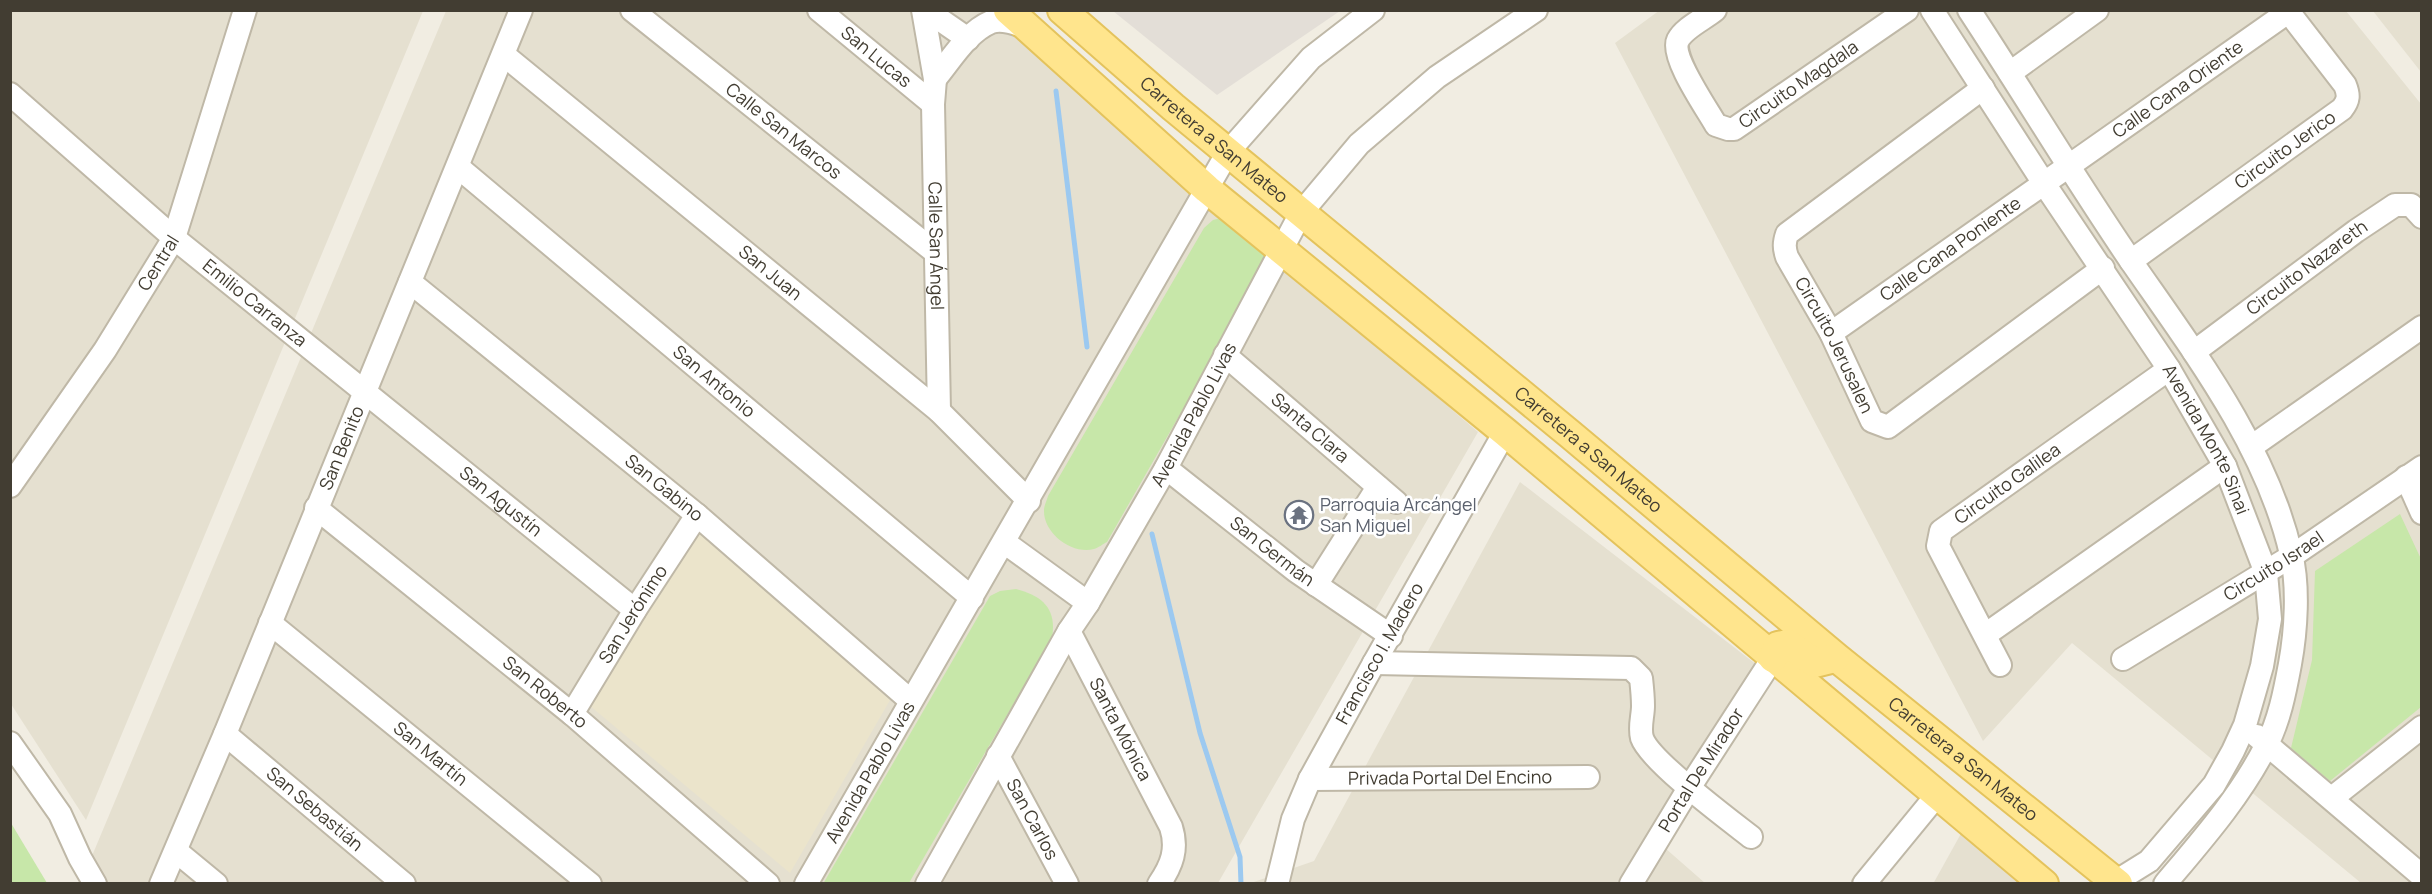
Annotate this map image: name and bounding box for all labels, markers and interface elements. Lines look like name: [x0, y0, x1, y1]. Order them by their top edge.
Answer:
street label: San Lucas: [836, 20, 917, 93]
street label: Circuito Magdala: [1734, 34, 1863, 133]
street label: Calle Cana Oriente: [2107, 34, 2248, 143]
street label: Carretera a San Mateo: [1135, 71, 1293, 208]
street label: Calle San Marcos: [721, 77, 847, 184]
street label: Circuito Jerico: [2229, 105, 2340, 194]
street label: Calle San Ángel: [924, 181, 950, 310]
street label: Calle Cana Poniente: [1875, 190, 2025, 306]
street label: Circuito Nazareth: [2241, 214, 2372, 320]
street label: Central: [131, 230, 184, 295]
street label: San Juan: [734, 239, 808, 305]
street label: Emilio Carranza: [198, 253, 313, 352]
street label: Circuito Jerusalen: [1790, 272, 1880, 417]
street label: Avenida Pablo Livas: [1145, 338, 1241, 491]
street label: San Antonio: [668, 339, 761, 422]
street label: Avenida Monte Sinai: [2158, 359, 2255, 518]
street label: Carretera a San Mateo: [1510, 380, 1668, 518]
street label: Santa Clara: [1266, 387, 1355, 468]
street label: San Benito: [313, 402, 369, 493]
street label: Circuito Galilea: [1949, 437, 2065, 529]
street label: San Gabino: [620, 448, 709, 526]
street label: San Agustín: [455, 460, 548, 541]
place label: Parroquia Arcángel San Miguel: [1320, 492, 1477, 537]
temple icon: Parroquia Arcángel San Miguel: [1283, 499, 1315, 531]
street label: San Germán: [1225, 510, 1320, 591]
street label: Circuito Israel: [2219, 525, 2328, 606]
street label: San Jerónimo: [592, 560, 672, 668]
street label: Francisco I. Madero: [1330, 578, 1428, 728]
street label: San Roberto: [498, 650, 593, 733]
street label: Santa Mónica: [1084, 673, 1158, 785]
street label: Carretera a San Mateo: [1884, 691, 2043, 826]
street label: Avenida Pablo Livas: [819, 696, 920, 847]
street label: Portal De Mirador: [1652, 702, 1749, 836]
street label: San Martín: [389, 716, 473, 791]
street label: San Sebastián: [262, 761, 369, 856]
street label: Privada Portal Del Encino: [1348, 764, 1552, 790]
street label: San Carlos: [1001, 774, 1065, 864]

